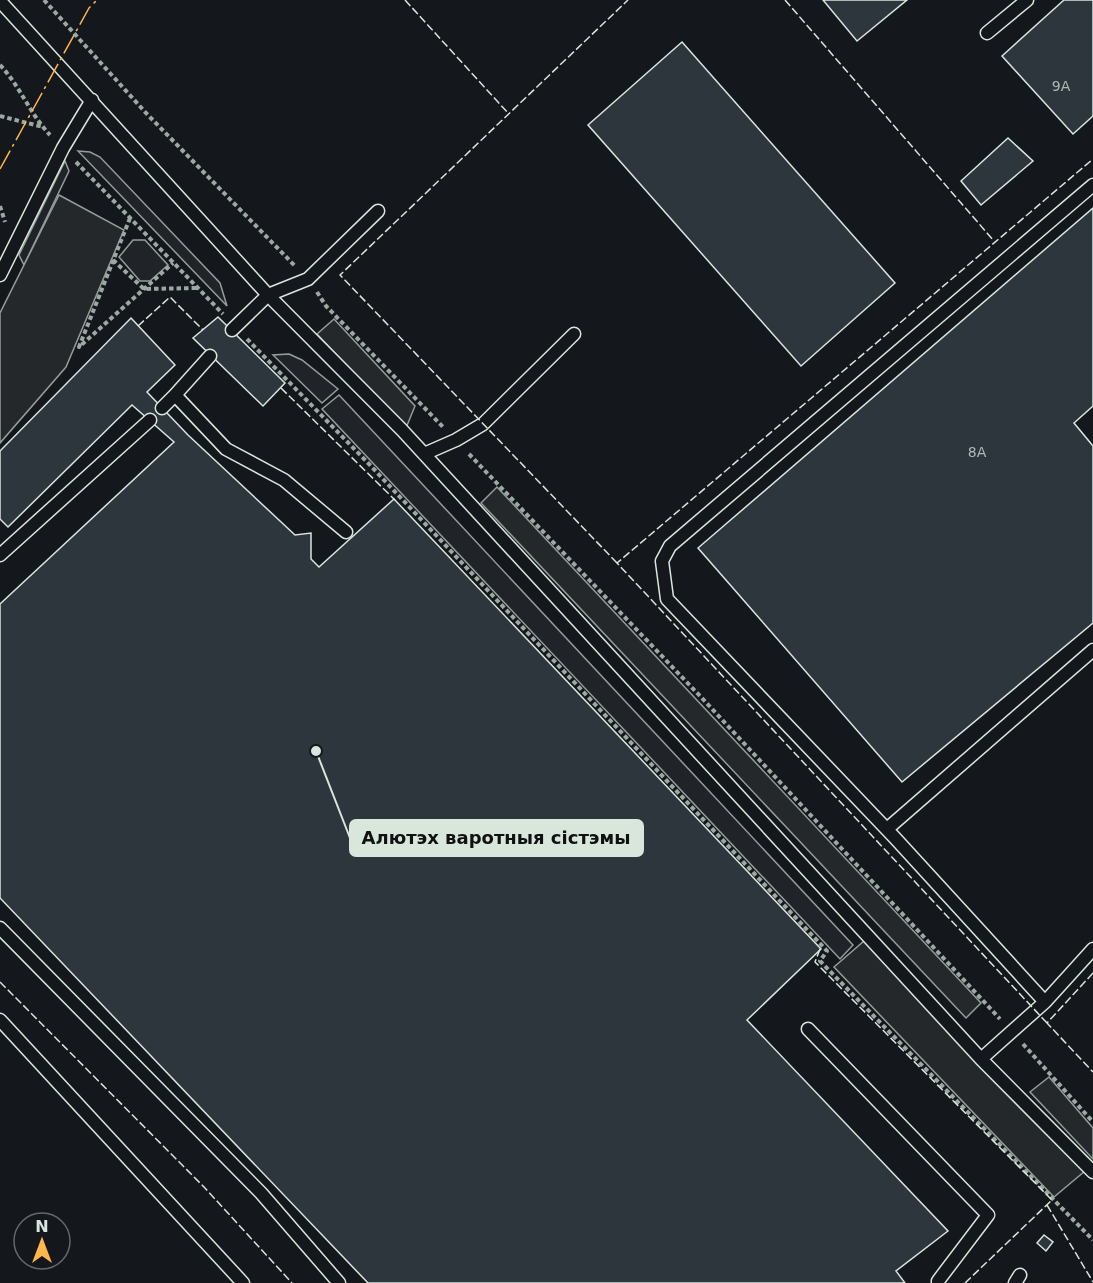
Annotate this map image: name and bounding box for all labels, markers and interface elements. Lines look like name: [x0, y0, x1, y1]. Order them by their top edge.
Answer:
house number: 9А: [1052, 78, 1071, 94]
house number: 8А: [968, 444, 987, 460]
callout: Алютэх варотныя сістэмы: [350, 820, 643, 856]
text: Алютэх варотныя сістэмы: [362, 827, 630, 848]
north arrow: [12, 1211, 72, 1271]
text: N: [35, 1217, 49, 1236]

